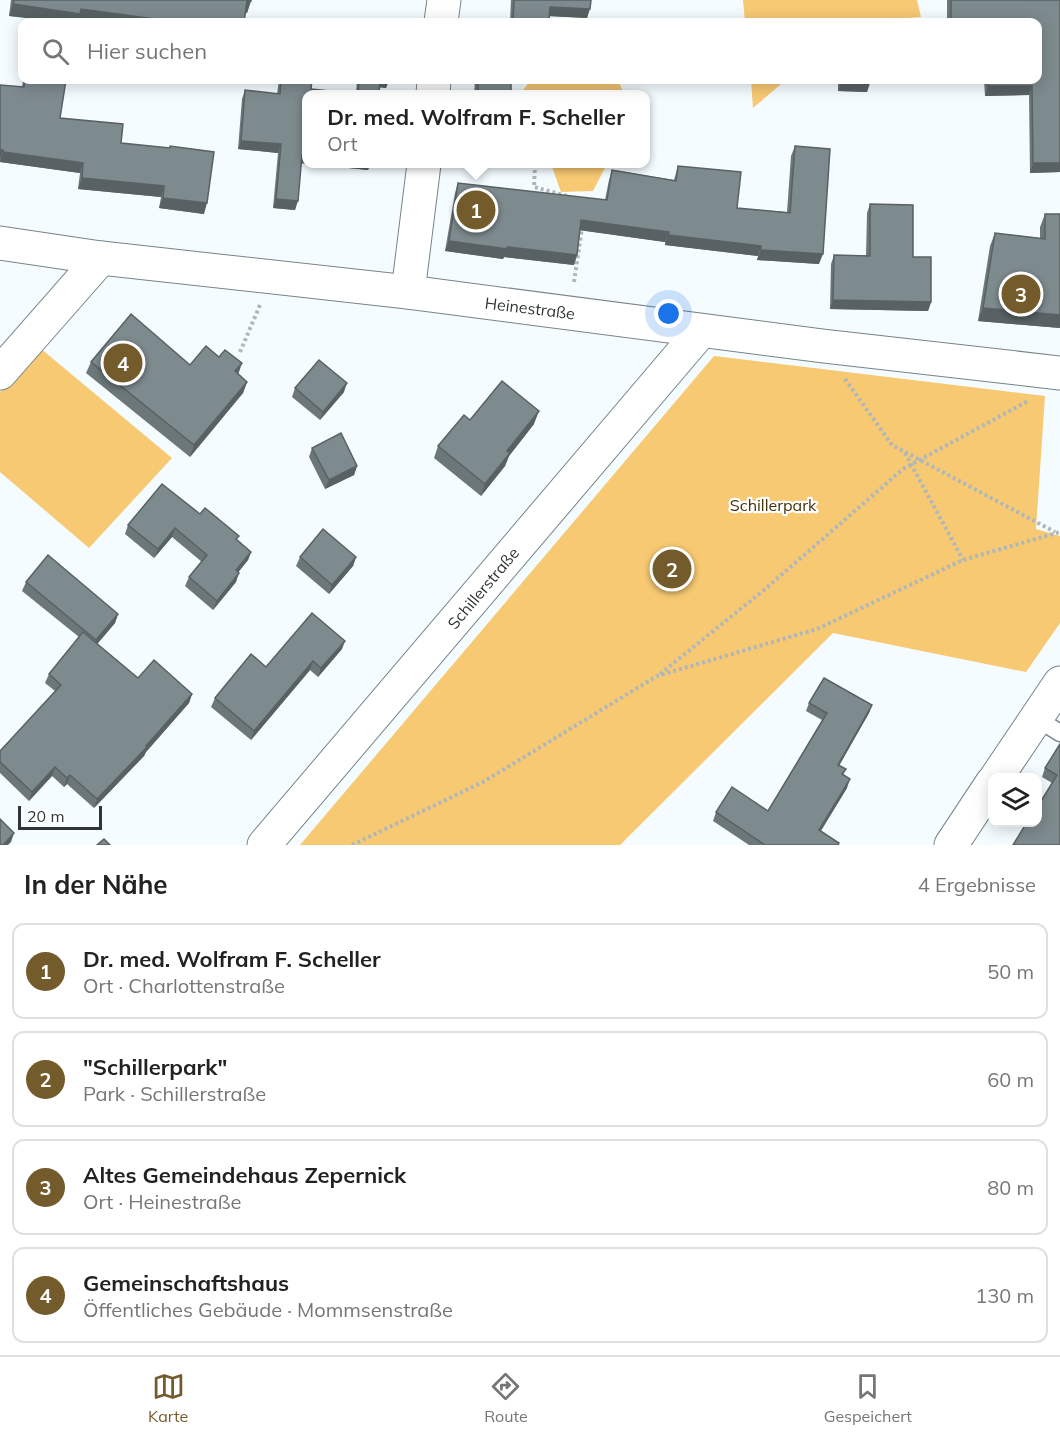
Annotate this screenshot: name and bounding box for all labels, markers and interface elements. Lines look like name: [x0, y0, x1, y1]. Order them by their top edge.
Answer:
search box: [18, 18, 1042, 84]
icon: search: [39, 35, 72, 68]
text: Hier suchen: [87, 37, 207, 65]
popup: [302, 90, 650, 168]
text: Dr. med. Wolfram F. Scheller: [327, 103, 625, 131]
text: Ort: [327, 131, 357, 156]
pin: 1: [456, 188, 496, 232]
pin: 3: [1002, 272, 1040, 316]
street label: Heinestraße: [484, 293, 576, 323]
your location: [654, 299, 683, 328]
pin: 4: [104, 340, 142, 386]
park label: Schillerpark: [730, 495, 817, 515]
street label: Schillerstraße: [443, 543, 523, 633]
pin: 2: [652, 546, 692, 592]
map controls: [988, 773, 1042, 827]
button: layers: [988, 773, 1042, 827]
scale bar: [18, 803, 102, 830]
text: 20 m: [27, 806, 64, 826]
text: In der Nähe: [24, 868, 168, 901]
text: 4 Ergebnisse: [918, 872, 1036, 897]
text: Dr. med. Wolfram F. Scheller: [83, 945, 381, 973]
text: 1: [40, 959, 52, 984]
text: 50 m: [987, 959, 1034, 984]
text: Ort · Charlottenstraße: [83, 973, 285, 998]
text: "Schillerpark": [83, 1053, 227, 1081]
text: 2: [40, 1067, 52, 1092]
text: 60 m: [987, 1067, 1034, 1092]
text: Park · Schillerstraße: [83, 1081, 266, 1106]
text: Altes Gemeindehaus Zepernick: [83, 1161, 406, 1189]
text: 3: [40, 1175, 52, 1200]
text: 80 m: [987, 1175, 1034, 1200]
text: Ort · Heinestraße: [83, 1189, 241, 1214]
text: Gemeinschaftshaus: [83, 1269, 289, 1297]
text: 4: [40, 1283, 52, 1308]
text: 130 m: [975, 1283, 1034, 1308]
text: Öffentliches Gebäude · Mommsenstraße: [83, 1297, 453, 1322]
tab: Karte: [148, 1370, 188, 1426]
tab: Route: [484, 1370, 528, 1426]
tab: Gespeichert: [824, 1370, 912, 1426]

